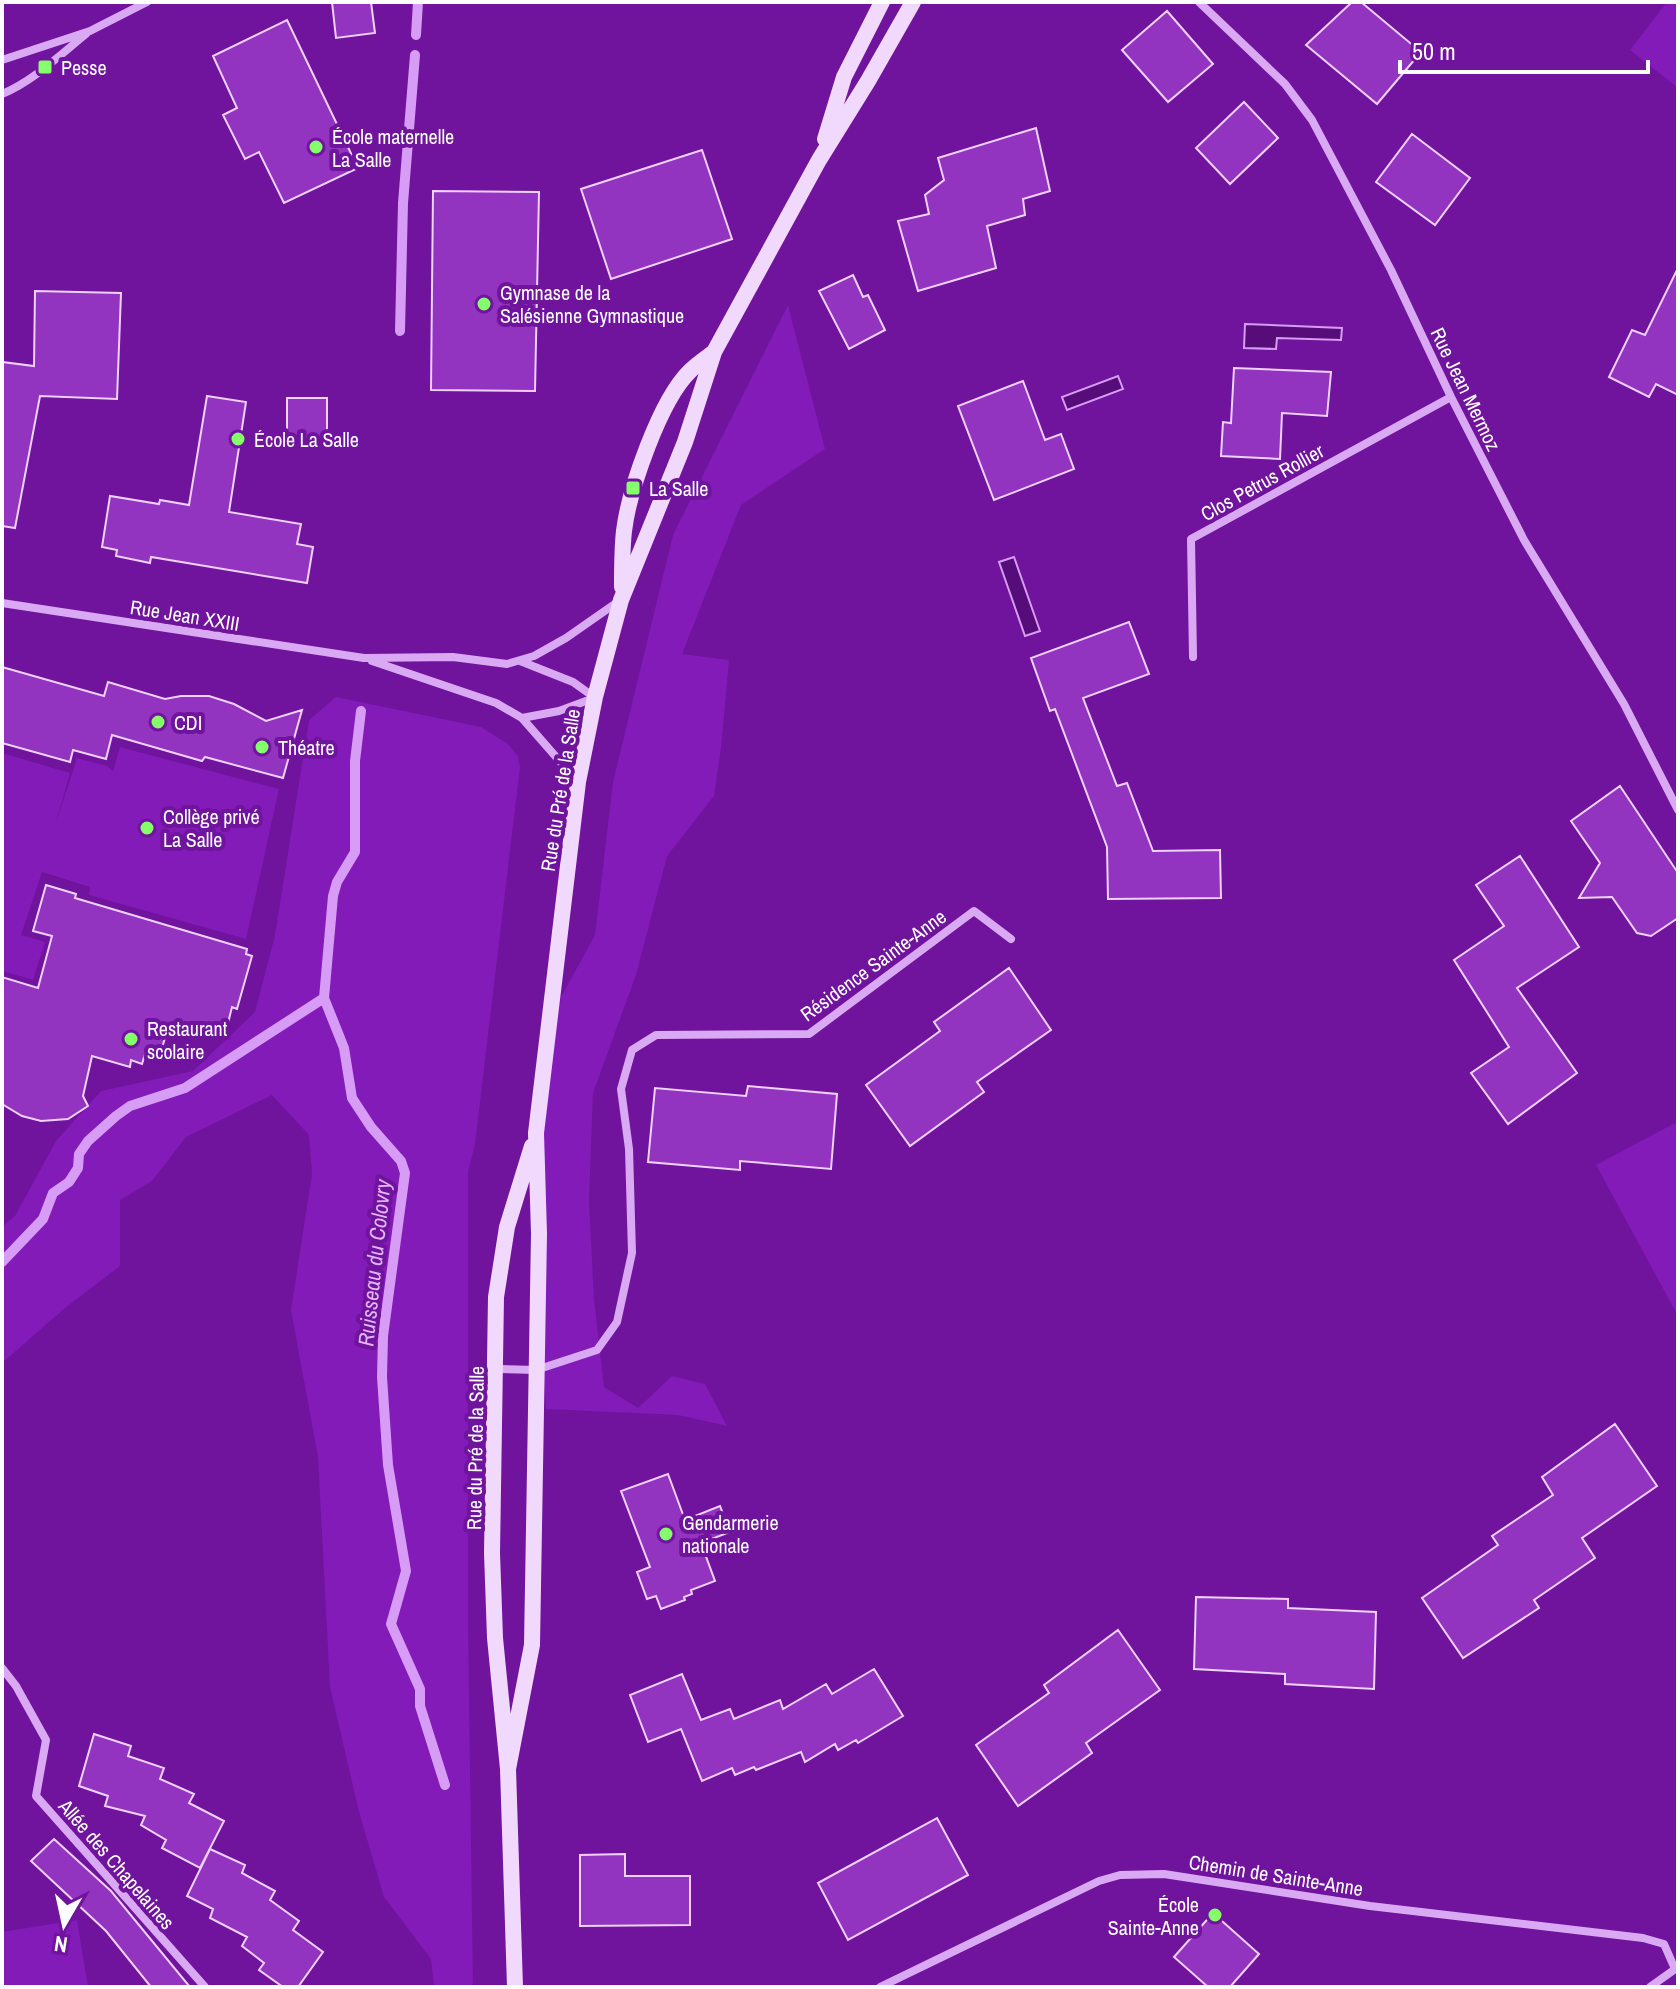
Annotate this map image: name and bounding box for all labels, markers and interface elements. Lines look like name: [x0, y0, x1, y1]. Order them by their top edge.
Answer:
scale bar: [1400, 24, 1648, 74]
text: 50 m: [1412, 35, 1456, 67]
place label: Pesse: [61, 54, 107, 81]
marker: Pesse: [36, 58, 54, 76]
place label: École maternelle La Salle: [332, 123, 454, 173]
marker: École maternelle La Salle: [307, 138, 325, 156]
place label: Gymnase de la Salésienne Gymnastique: [500, 279, 684, 329]
marker: Gymnase de la Salésienne Gymnastique: [475, 295, 493, 313]
street label: Rue Jean Mermoz: [1424, 323, 1508, 455]
place label: École La Salle: [254, 426, 359, 453]
marker: École La Salle: [229, 430, 247, 448]
street label: Clos Petrus Rollier: [1196, 437, 1329, 527]
place label: La Salle: [649, 475, 708, 502]
marker: La Salle: [624, 479, 642, 497]
street label: Rue Jean XXIII: [128, 593, 242, 637]
street label: Rue du Pré de la Salle: [534, 707, 586, 873]
place label: CDI: [174, 709, 202, 736]
marker: CDI: [149, 713, 167, 731]
place label: Théatre: [278, 734, 335, 761]
marker: Théatre: [253, 738, 271, 756]
place label: Collège privé La Salle: [163, 803, 260, 853]
marker: Collège privé La Salle: [138, 819, 156, 837]
street label: Résidence Sainte-Anne: [795, 903, 951, 1027]
place label: Restaurant scolaire: [147, 1015, 228, 1065]
marker: Restaurant scolaire: [122, 1030, 140, 1048]
water label: Ruisseau du Colovry: [350, 1177, 398, 1348]
street label: Rue du Pré de la Salle: [460, 1366, 490, 1530]
place label: Gendarmerie nationale: [682, 1509, 779, 1559]
marker: Gendarmerie nationale: [657, 1525, 675, 1543]
street label: Allée des Chapelaines: [52, 1792, 181, 1935]
street label: Chemin de Sainte-Anne: [1187, 1848, 1365, 1902]
north arrow: [24, 1885, 104, 1965]
place label: École Sainte-Anne: [1108, 1891, 1199, 1941]
marker: École Sainte-Anne: [1206, 1906, 1224, 1924]
text: N: [52, 1929, 70, 1961]

